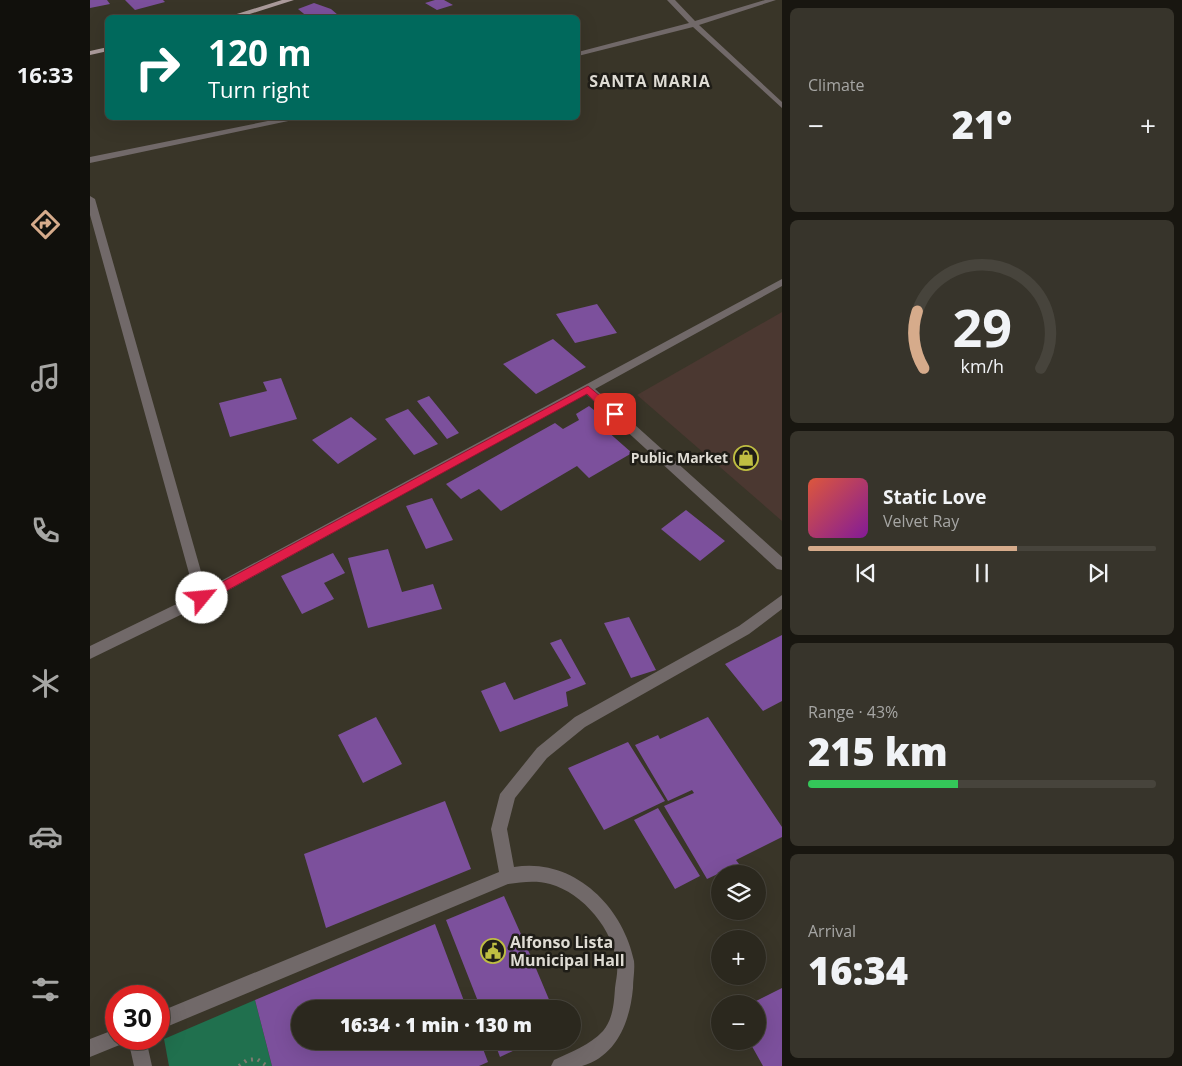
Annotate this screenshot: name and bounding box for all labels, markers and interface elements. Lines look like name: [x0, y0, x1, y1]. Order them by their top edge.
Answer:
text: 120 m: [208, 29, 312, 76]
icon: right: [125, 35, 190, 100]
text: 16:33: [17, 59, 73, 89]
district label: SANTA MARIA: [589, 70, 711, 92]
text: Turn right: [208, 74, 310, 104]
text: Climate: [808, 74, 865, 96]
text: 21°: [952, 98, 1012, 150]
text: −: [808, 106, 824, 144]
text: +: [1140, 106, 1156, 144]
icon: directions: [28, 207, 63, 242]
text: 29: [952, 291, 1012, 362]
text: km/h: [960, 354, 1004, 378]
icon: music: [28, 360, 63, 395]
pin: [594, 393, 636, 435]
icon: arrive: [601, 400, 629, 428]
shop icon: Public Market: [733, 445, 759, 471]
place label: Public Market: [631, 448, 728, 467]
text: Static Love: [883, 484, 986, 510]
text: Velvet Ray: [883, 510, 959, 532]
icon: phone: [28, 513, 63, 548]
icon: previous: [852, 559, 880, 587]
icon: pause: [968, 559, 996, 587]
icon: next: [1084, 559, 1112, 587]
position arrow: [175, 571, 227, 623]
icon: climate: [28, 666, 63, 701]
text: Range · 43%: [808, 701, 898, 723]
text: 215 km: [808, 725, 948, 777]
icon: car: [28, 819, 63, 854]
map controls: [711, 865, 766, 1050]
button: layers: [711, 865, 766, 920]
text: Arrival: [808, 920, 856, 942]
button: +: [711, 930, 766, 985]
place label: Alfonso Lista Municipal Hall: [510, 931, 625, 971]
public building icon: Alfonso Lista Municipal Hall: [480, 938, 506, 964]
text: 16:34: [808, 944, 908, 996]
icon: filters: [28, 972, 63, 1007]
speed limit sign: 30: [105, 985, 170, 1050]
button: −: [711, 995, 766, 1050]
text: 16:34 · 1 min · 130 m: [340, 1012, 532, 1038]

